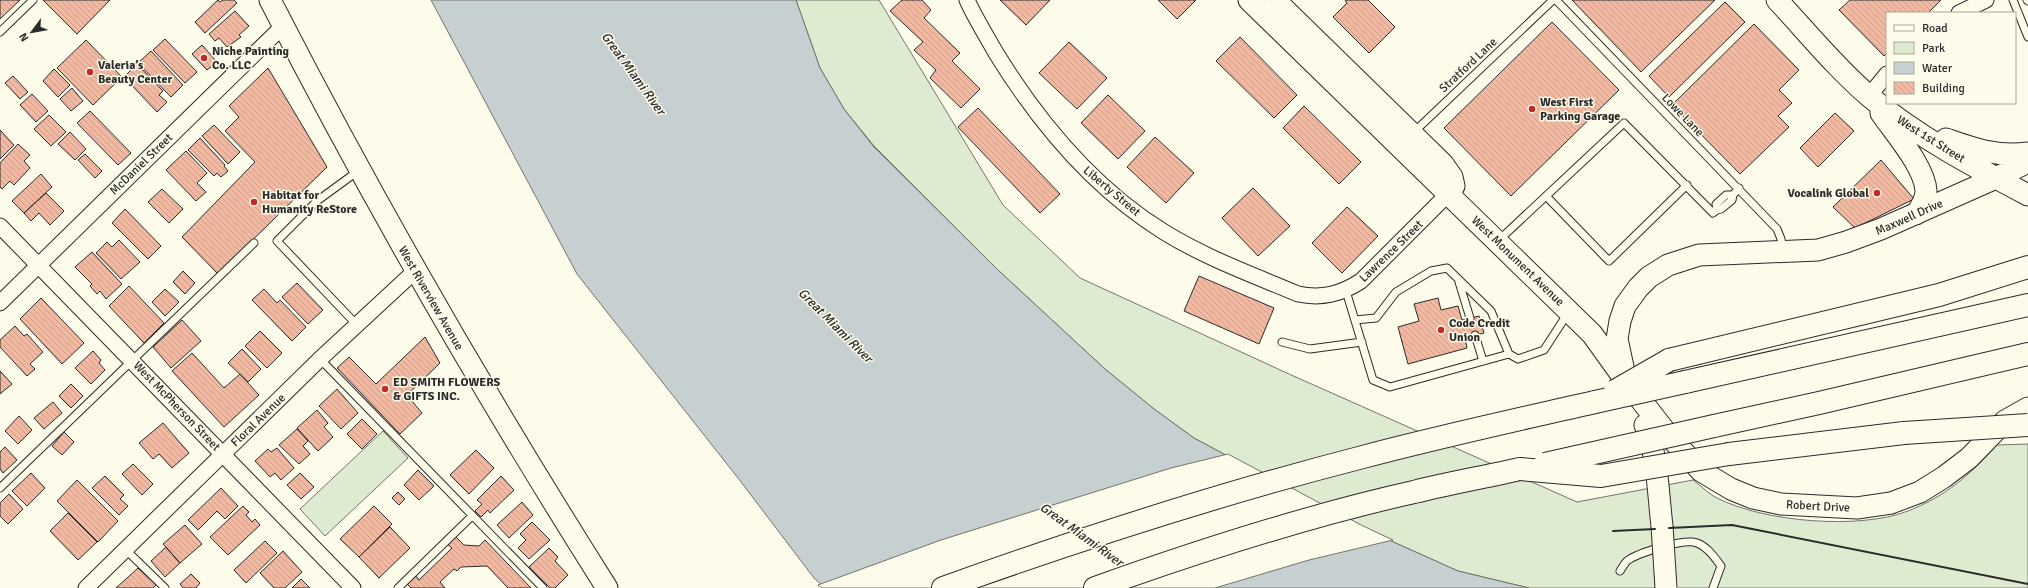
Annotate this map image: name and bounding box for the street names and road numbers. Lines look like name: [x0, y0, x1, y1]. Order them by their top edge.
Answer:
street label: Stratford Lane: [1436, 35, 1500, 96]
street label: Lowe Lane: [1658, 91, 1707, 140]
street label: West 1st Street: [1894, 112, 1968, 166]
street label: McDaniel Street: [107, 130, 176, 198]
street label: Liberty Street: [1080, 163, 1143, 220]
street label: Maxwell Drive: [1873, 196, 1945, 239]
street label: West Monument Avenue: [1468, 213, 1567, 310]
street label: Lawrence Street: [1356, 217, 1426, 286]
street label: West Riverview Avenue: [395, 244, 466, 353]
street label: West McPherson Street: [130, 358, 223, 454]
street label: Floral Avenue: [228, 391, 289, 450]
street label: Robert Drive: [1786, 497, 1850, 516]

